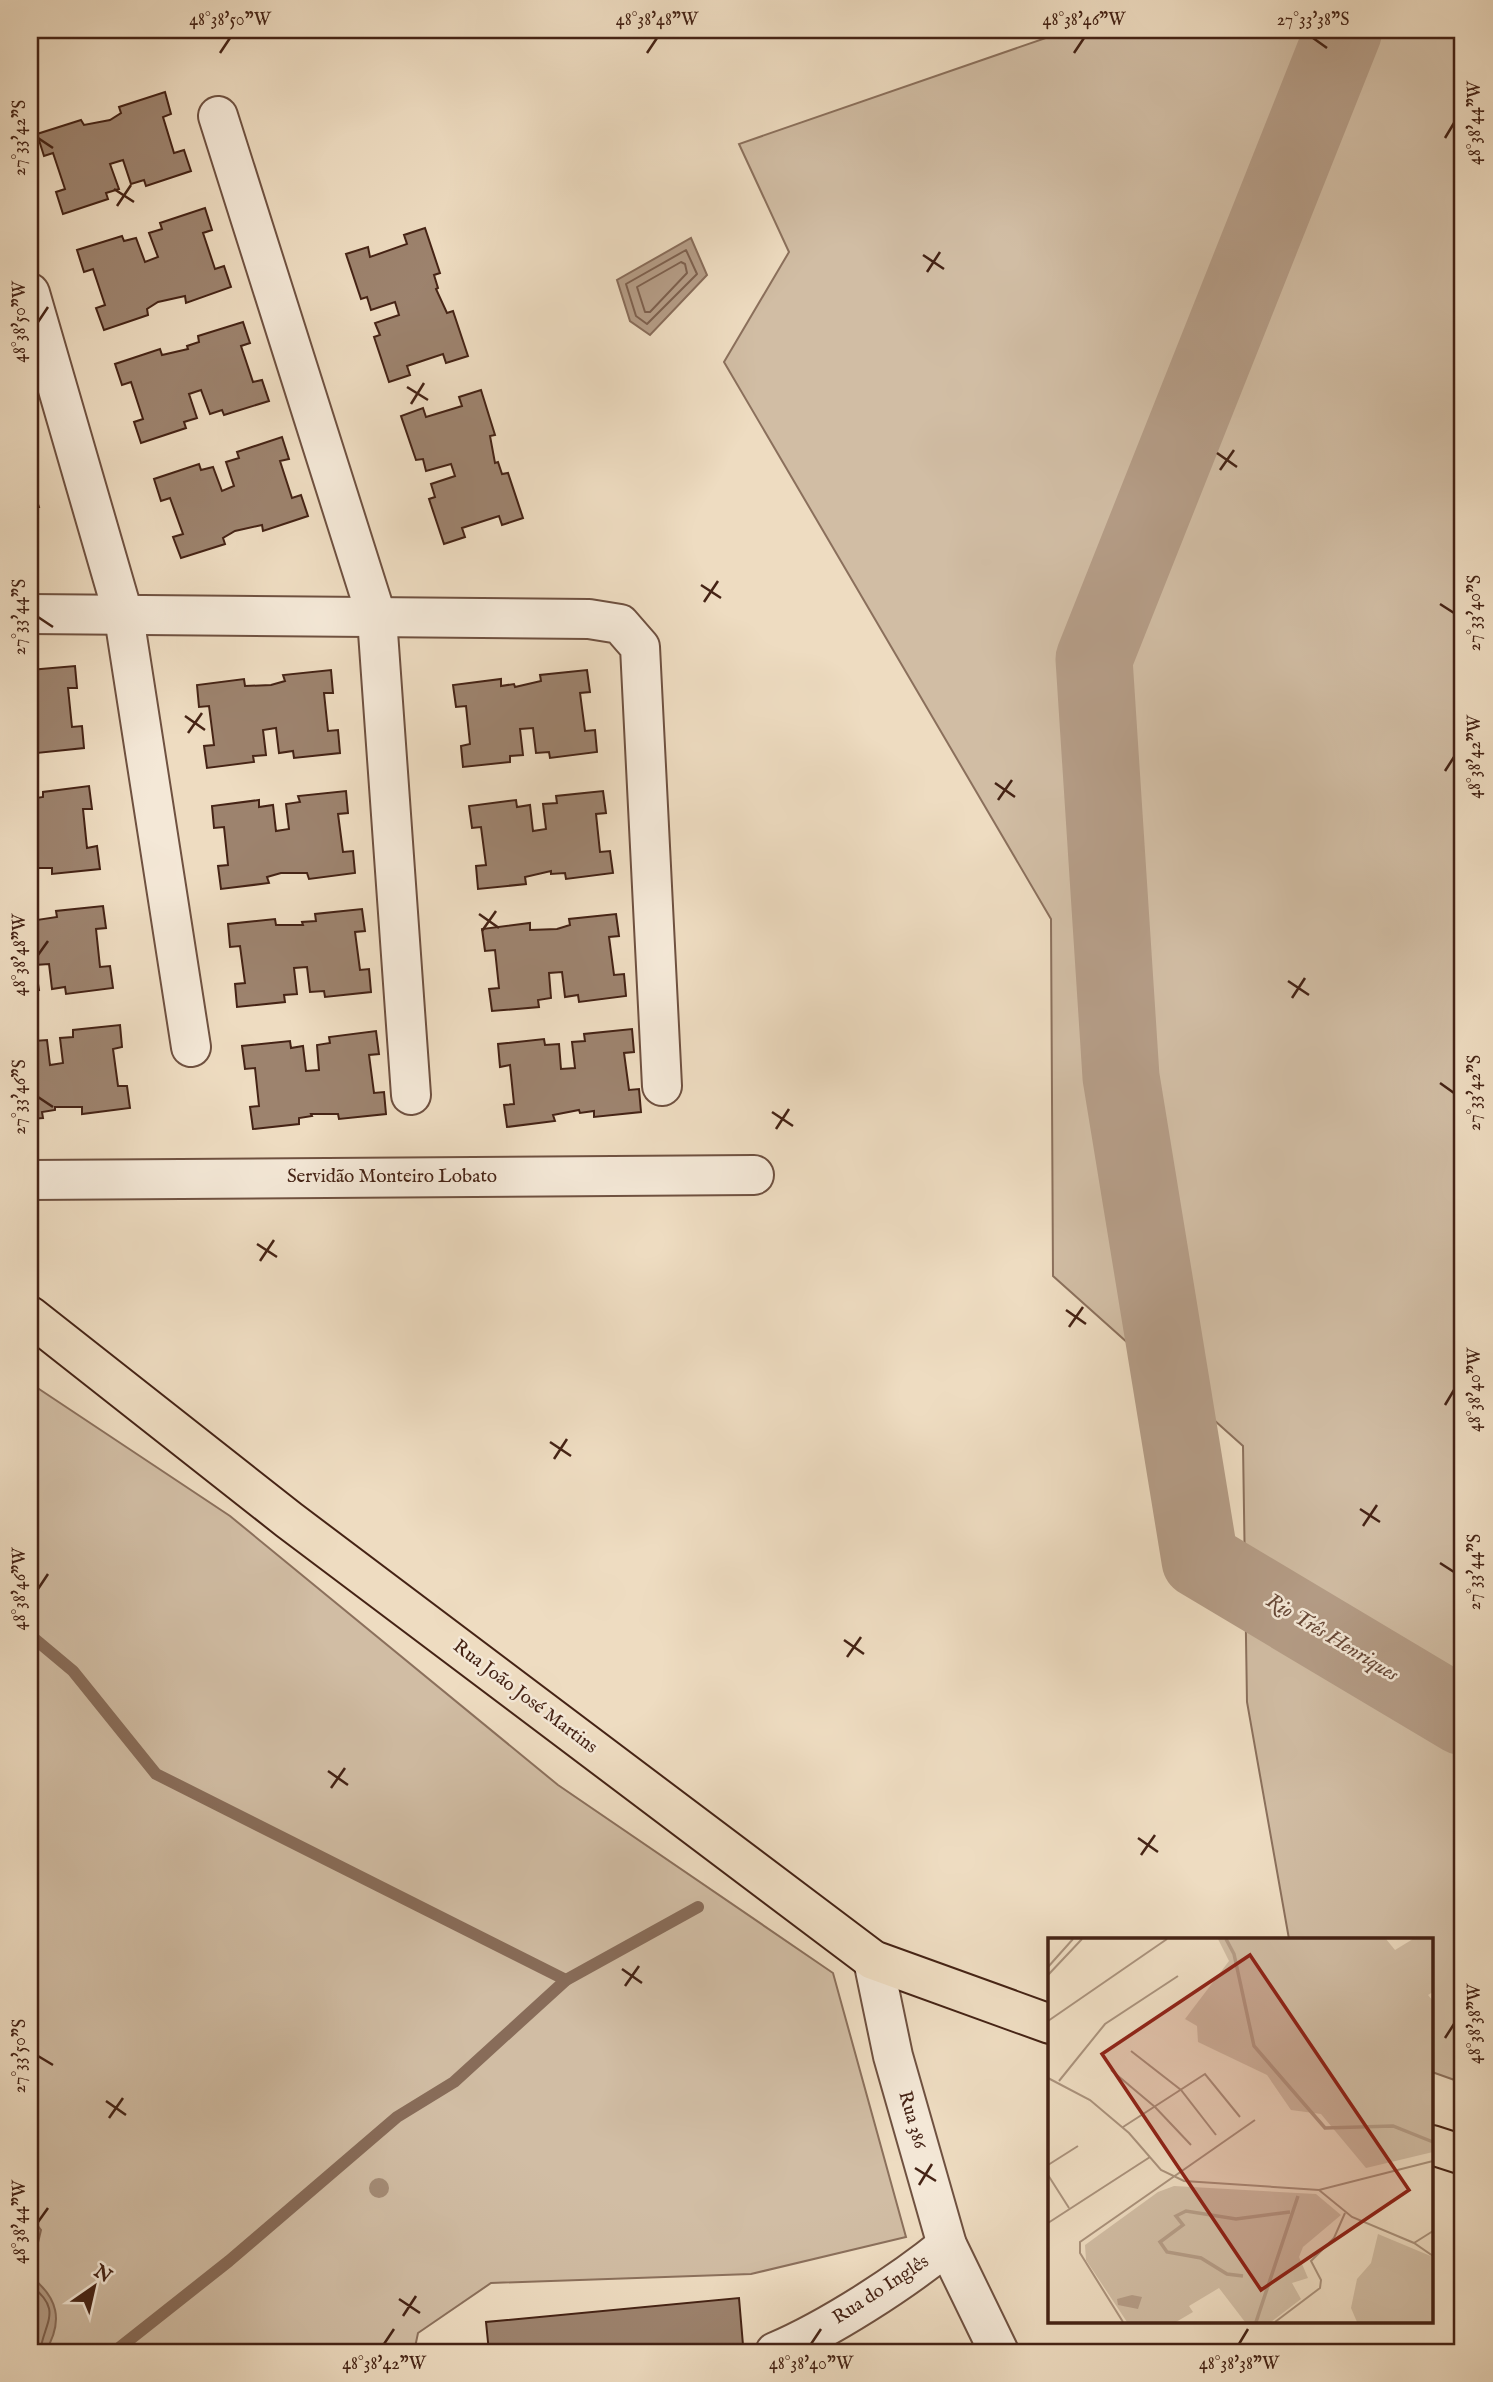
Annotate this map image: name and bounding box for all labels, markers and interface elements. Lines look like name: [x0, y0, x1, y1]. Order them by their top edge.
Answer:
text: 48°38'50"W: [189, 9, 272, 32]
text: 48°38'48"W: [616, 9, 699, 32]
text: 48°38'46"W: [1043, 9, 1126, 32]
text: 27°33'38"S: [1277, 9, 1349, 32]
text: 48°38'44"W: [1464, 80, 1487, 165]
text: 27°33'42"S: [9, 100, 32, 176]
text: 48°38'50"W: [9, 280, 32, 363]
text: 27°33'40"S: [1464, 575, 1487, 651]
text: 27°33'44"S: [9, 579, 32, 655]
text: 48°38'42"W: [1464, 714, 1487, 799]
text: 48°38'48"W: [9, 913, 32, 996]
text: 27°33'42"S: [1464, 1055, 1487, 1131]
text: 27°33'46"S: [9, 1059, 32, 1135]
street label: Servidão Monteiro Lobato: [287, 1165, 497, 1189]
text: 48°38'40"W: [1464, 1347, 1487, 1432]
text: 27°33'44"S: [1464, 1534, 1487, 1610]
text: 48°38'46"W: [9, 1547, 32, 1630]
water label: Rio Três Henriques: [1261, 1588, 1404, 1689]
street label: Rua João José Martins: [448, 1635, 602, 1759]
inset map: [1048, 1938, 1434, 2322]
text: 48°38'38"W: [1464, 1983, 1487, 2064]
text: 27°33'50"S: [9, 2019, 32, 2093]
street label: Rua 386: [892, 2088, 932, 2153]
text: 48°38'44"W: [9, 2179, 32, 2264]
street label: Rua do Inglês: [828, 2250, 934, 2330]
north arrow: [60, 2252, 130, 2322]
text: N: [88, 2259, 116, 2289]
text: 48°38'42"W: [342, 2353, 427, 2376]
text: 48°38'40"W: [769, 2353, 854, 2376]
text: 48°38'38"W: [1199, 2353, 1280, 2376]

